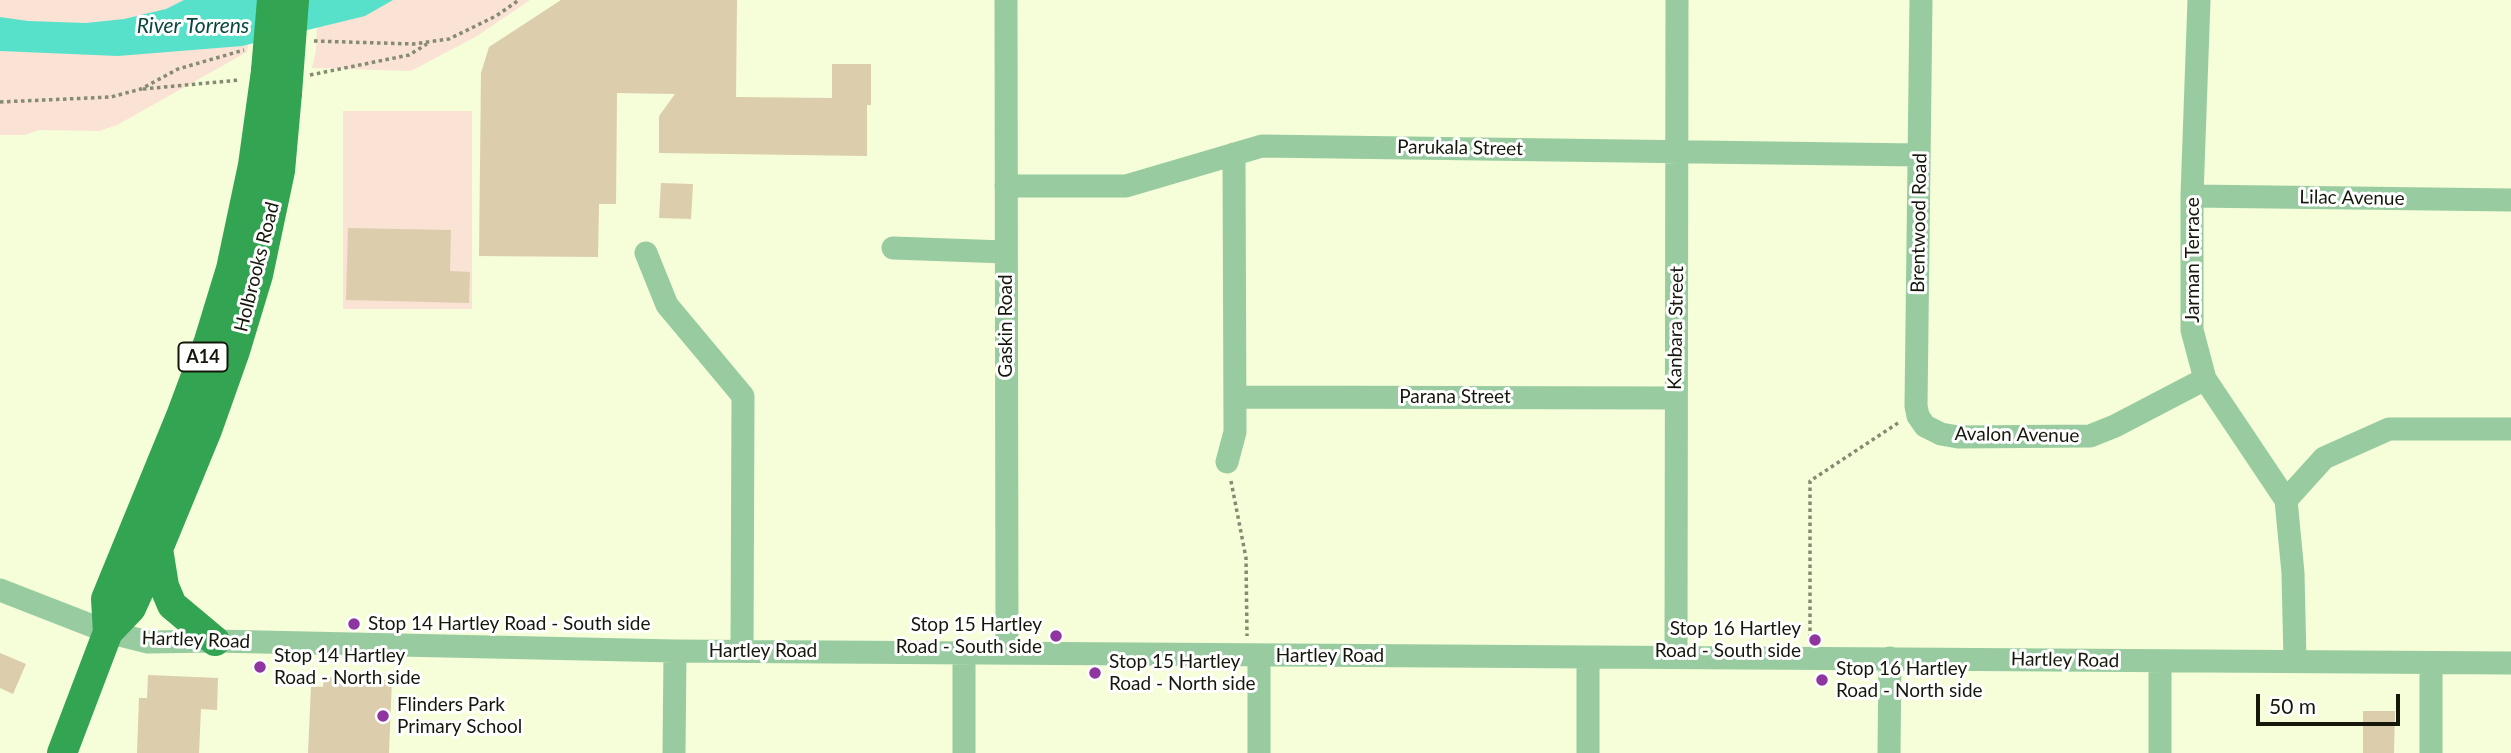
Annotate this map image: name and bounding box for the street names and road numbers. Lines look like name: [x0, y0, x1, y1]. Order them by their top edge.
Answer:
street label: Parukala Street: [1397, 136, 1523, 160]
street label: Brentwood Road: [1906, 153, 1932, 293]
street label: Lilac Avenue: [2299, 186, 2405, 210]
street label: Jarman Terrace: [2182, 197, 2204, 323]
street label: Holbrooks Road: [230, 200, 284, 334]
street label: Kanbara Street: [1664, 266, 1688, 390]
street label: Gaskin Road: [995, 274, 1017, 378]
road number: A14: [178, 342, 228, 372]
street label: Parana Street: [1399, 386, 1511, 408]
street label: Avalon Avenue: [1954, 423, 2080, 447]
street label: Hartley Road: [141, 627, 251, 653]
street label: Hartley Road: [709, 640, 817, 662]
street label: Hartley Road: [1276, 645, 1384, 667]
street label: Hartley Road: [2011, 648, 2119, 672]

